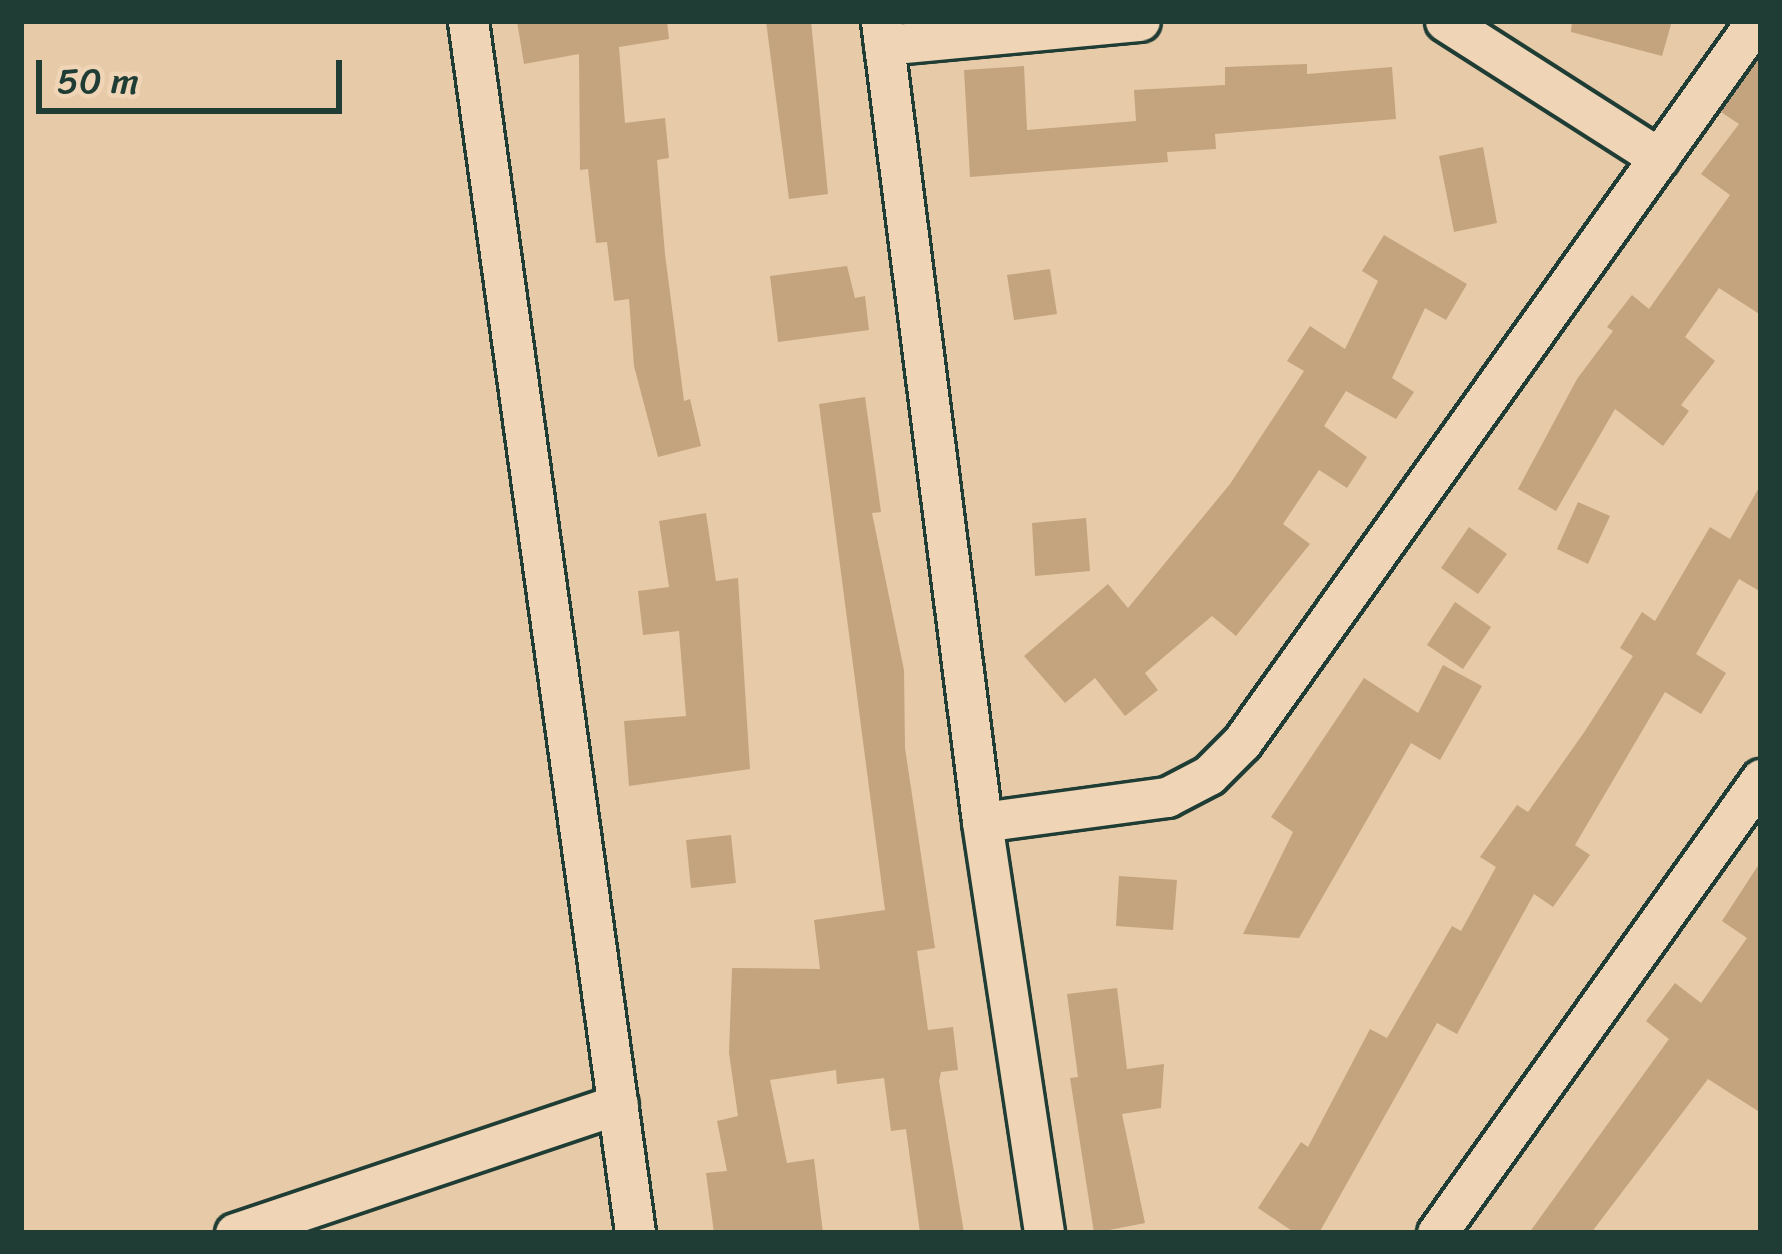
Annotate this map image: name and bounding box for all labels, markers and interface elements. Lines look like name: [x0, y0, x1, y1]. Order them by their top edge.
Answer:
scale bar: [42, 36, 348, 110]
text: 50 m: [57, 49, 139, 113]

